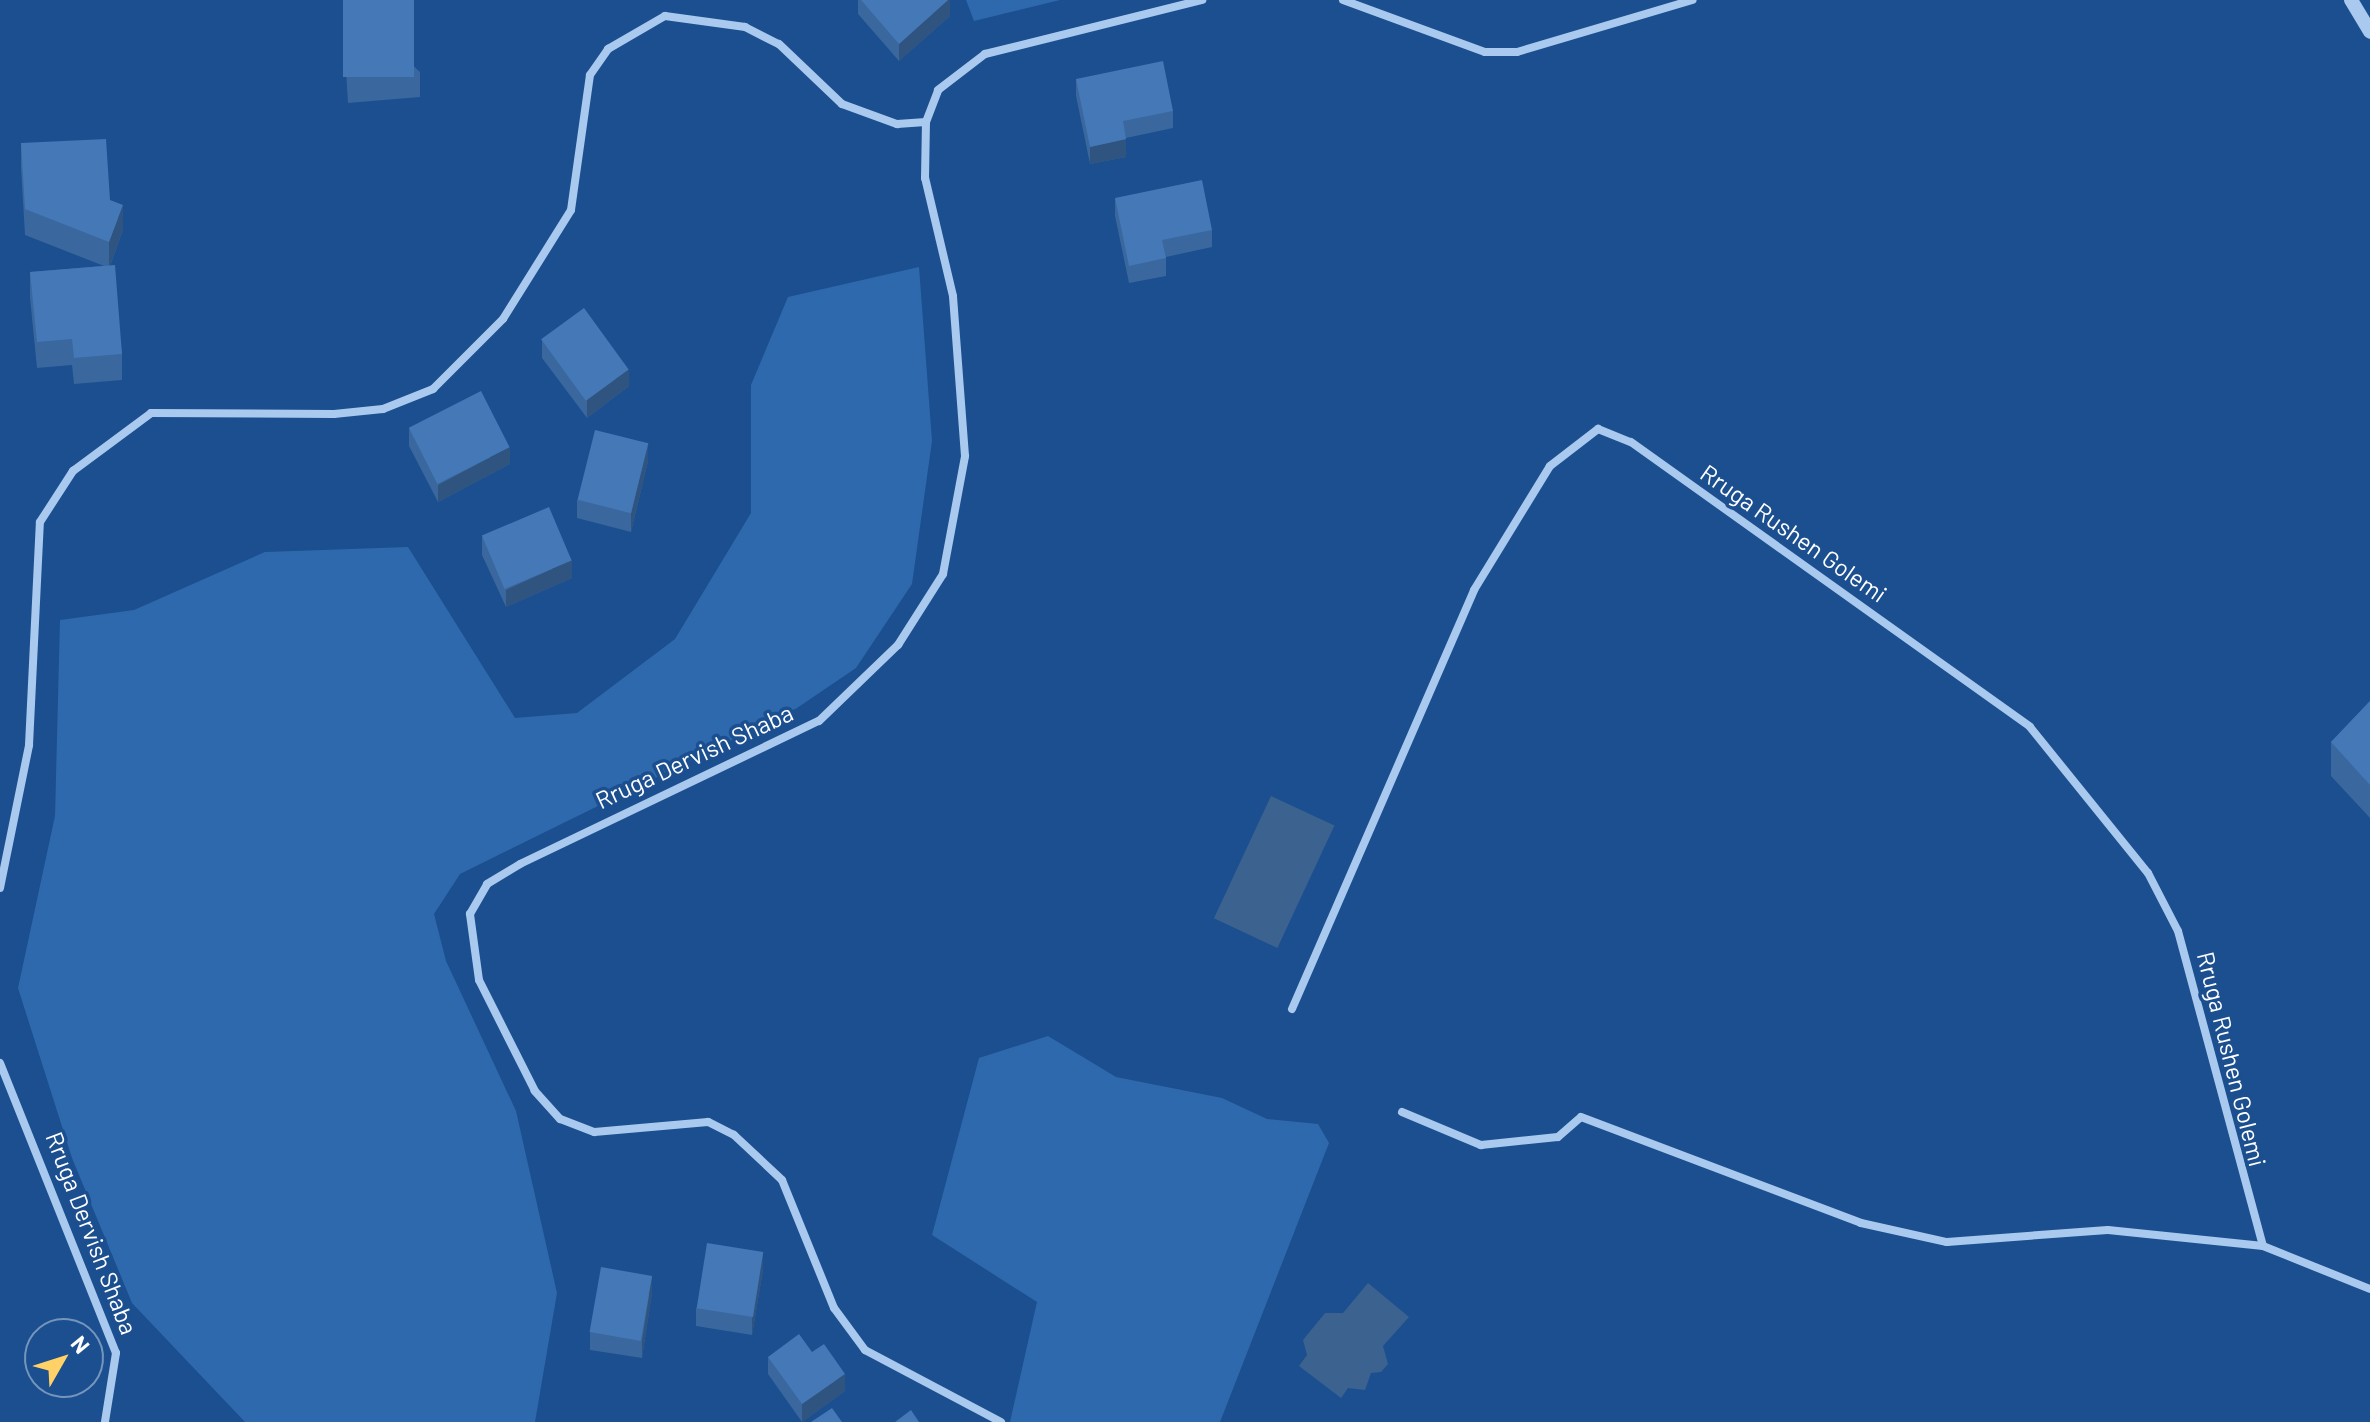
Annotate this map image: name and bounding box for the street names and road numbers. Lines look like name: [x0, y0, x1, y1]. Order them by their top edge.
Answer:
street label: Rruga Rushen Golemi: [1695, 458, 1893, 608]
street label: Rruga Dervish Shaba: [591, 698, 797, 814]
street label: Rruga Rushen Golemi: [2191, 948, 2273, 1170]
street label: Rruga Dervish Shaba: [40, 1128, 144, 1338]

